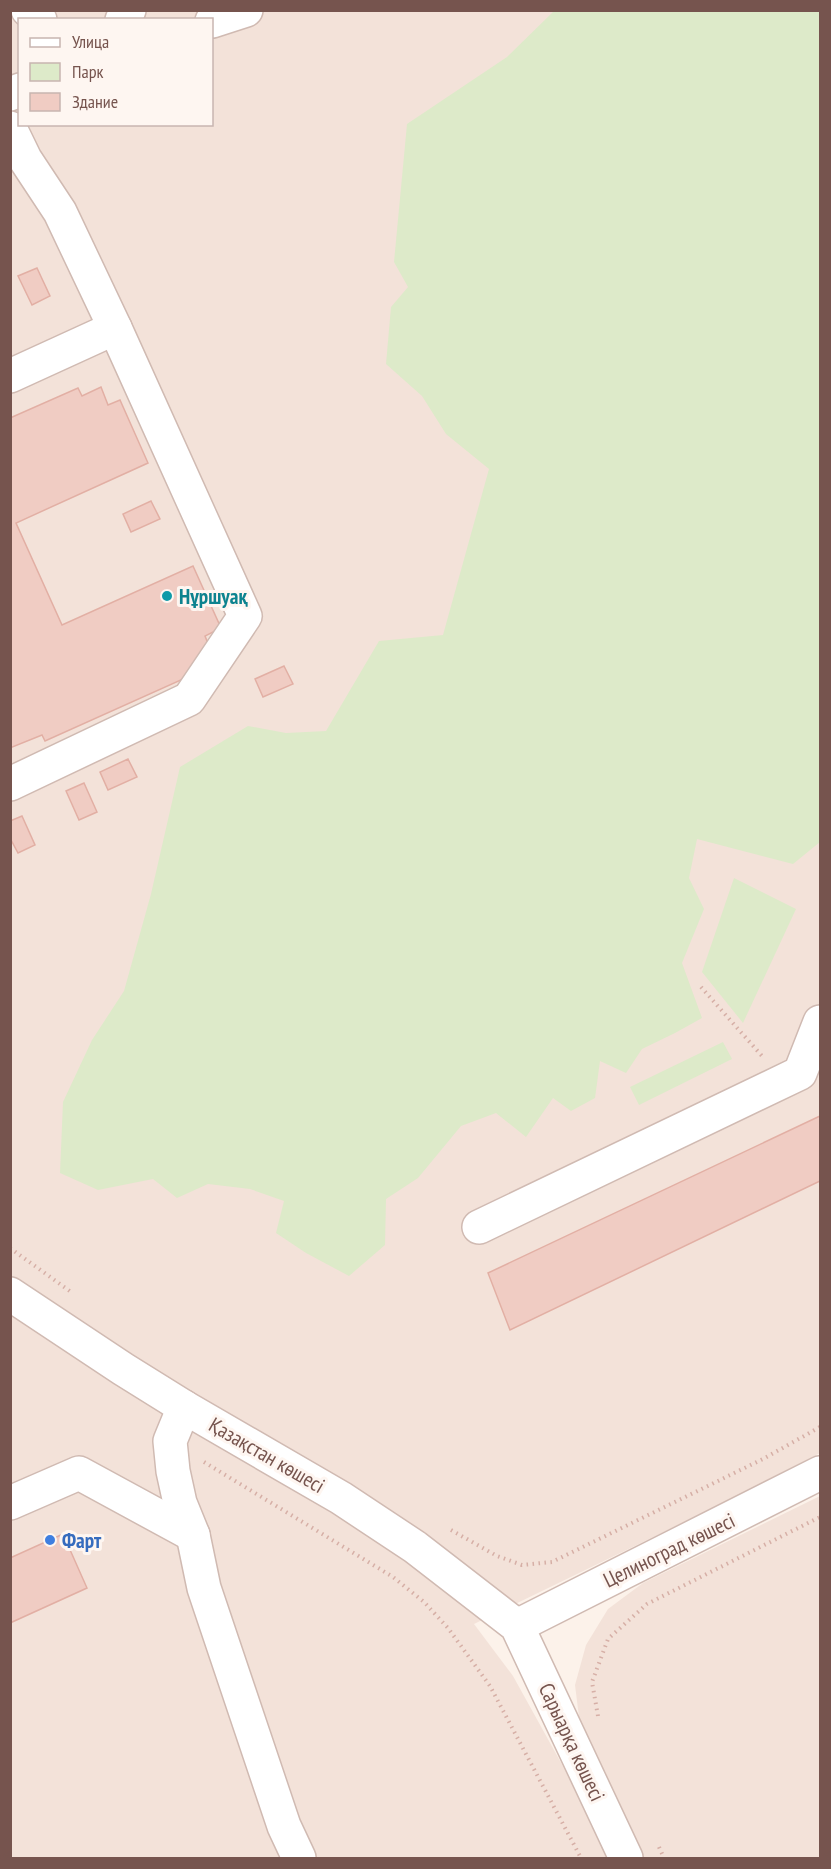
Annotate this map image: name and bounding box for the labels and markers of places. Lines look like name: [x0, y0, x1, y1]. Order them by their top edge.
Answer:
place label: Нұршуақ: [179, 583, 248, 610]
marker: Нұршуақ: [160, 589, 174, 603]
place label: Фарт: [62, 1527, 102, 1554]
marker: Фарт: [43, 1533, 57, 1547]

